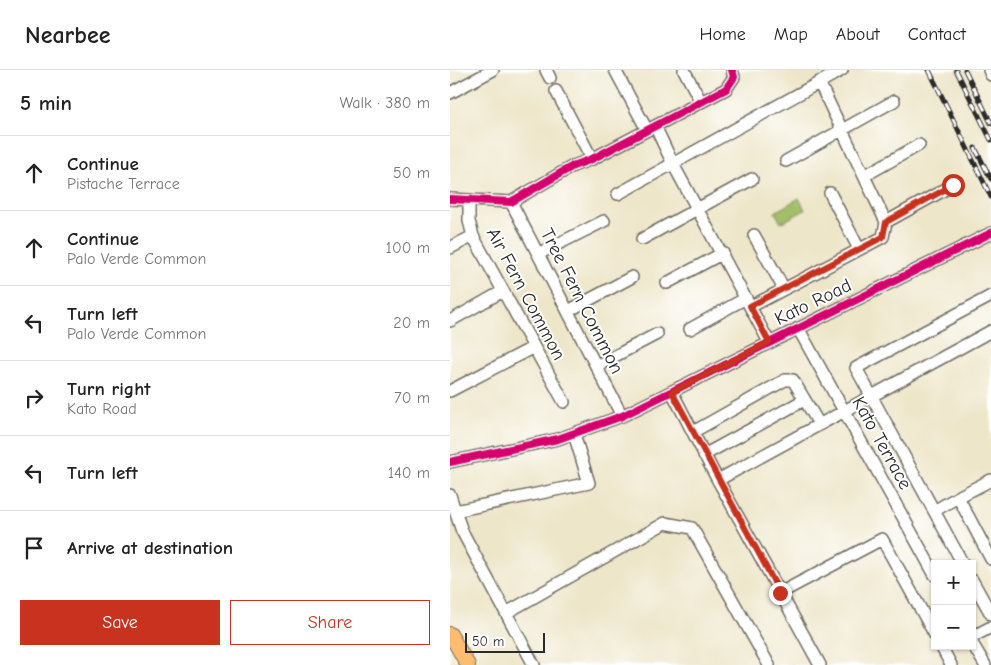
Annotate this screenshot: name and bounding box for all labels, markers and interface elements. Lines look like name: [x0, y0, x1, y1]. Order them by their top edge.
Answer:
text: Nearbee: [25, 21, 110, 49]
text: Home: [699, 24, 746, 45]
text: Map: [774, 24, 808, 45]
text: About: [836, 24, 880, 45]
text: Contact: [908, 24, 966, 45]
text: 5 min: [20, 91, 72, 115]
text: Walk · 380 m: [340, 94, 430, 112]
text: Continue: [67, 153, 139, 175]
icon: ahead: [20, 159, 48, 187]
text: 50 m: [393, 164, 430, 182]
route start: [942, 174, 965, 197]
text: Pistache Terrace: [67, 175, 180, 193]
street label: Air Fern Common: [482, 224, 570, 364]
street label: Tree Fern Common: [536, 225, 628, 377]
text: Continue: [67, 228, 139, 250]
icon: ahead: [20, 234, 48, 262]
text: 100 m: [386, 239, 430, 257]
text: Palo Verde Common: [67, 250, 206, 268]
street label: Kato Road: [771, 274, 855, 330]
text: Turn left: [67, 303, 138, 325]
icon: left: [20, 309, 48, 337]
text: 20 m: [393, 314, 430, 332]
text: Palo Verde Common: [67, 325, 206, 343]
text: Turn right: [67, 378, 151, 400]
icon: right: [20, 384, 48, 412]
text: 70 m: [394, 389, 430, 407]
street label: Kato Terrace: [847, 393, 917, 493]
text: Kato Road: [67, 400, 137, 418]
icon: left: [20, 459, 48, 487]
text: Turn left: [67, 462, 138, 484]
text: 140 m: [388, 464, 430, 482]
icon: arrive: [20, 534, 48, 562]
text: Arrive at destination: [67, 537, 233, 559]
map controls: [931, 560, 976, 650]
button: +: [931, 560, 976, 605]
route end: [769, 582, 792, 605]
button: Save: [20, 600, 220, 645]
button: Share: [230, 600, 430, 645]
button: −: [931, 605, 976, 650]
scale bar: [465, 630, 545, 653]
text: 50 m: [472, 633, 504, 650]

